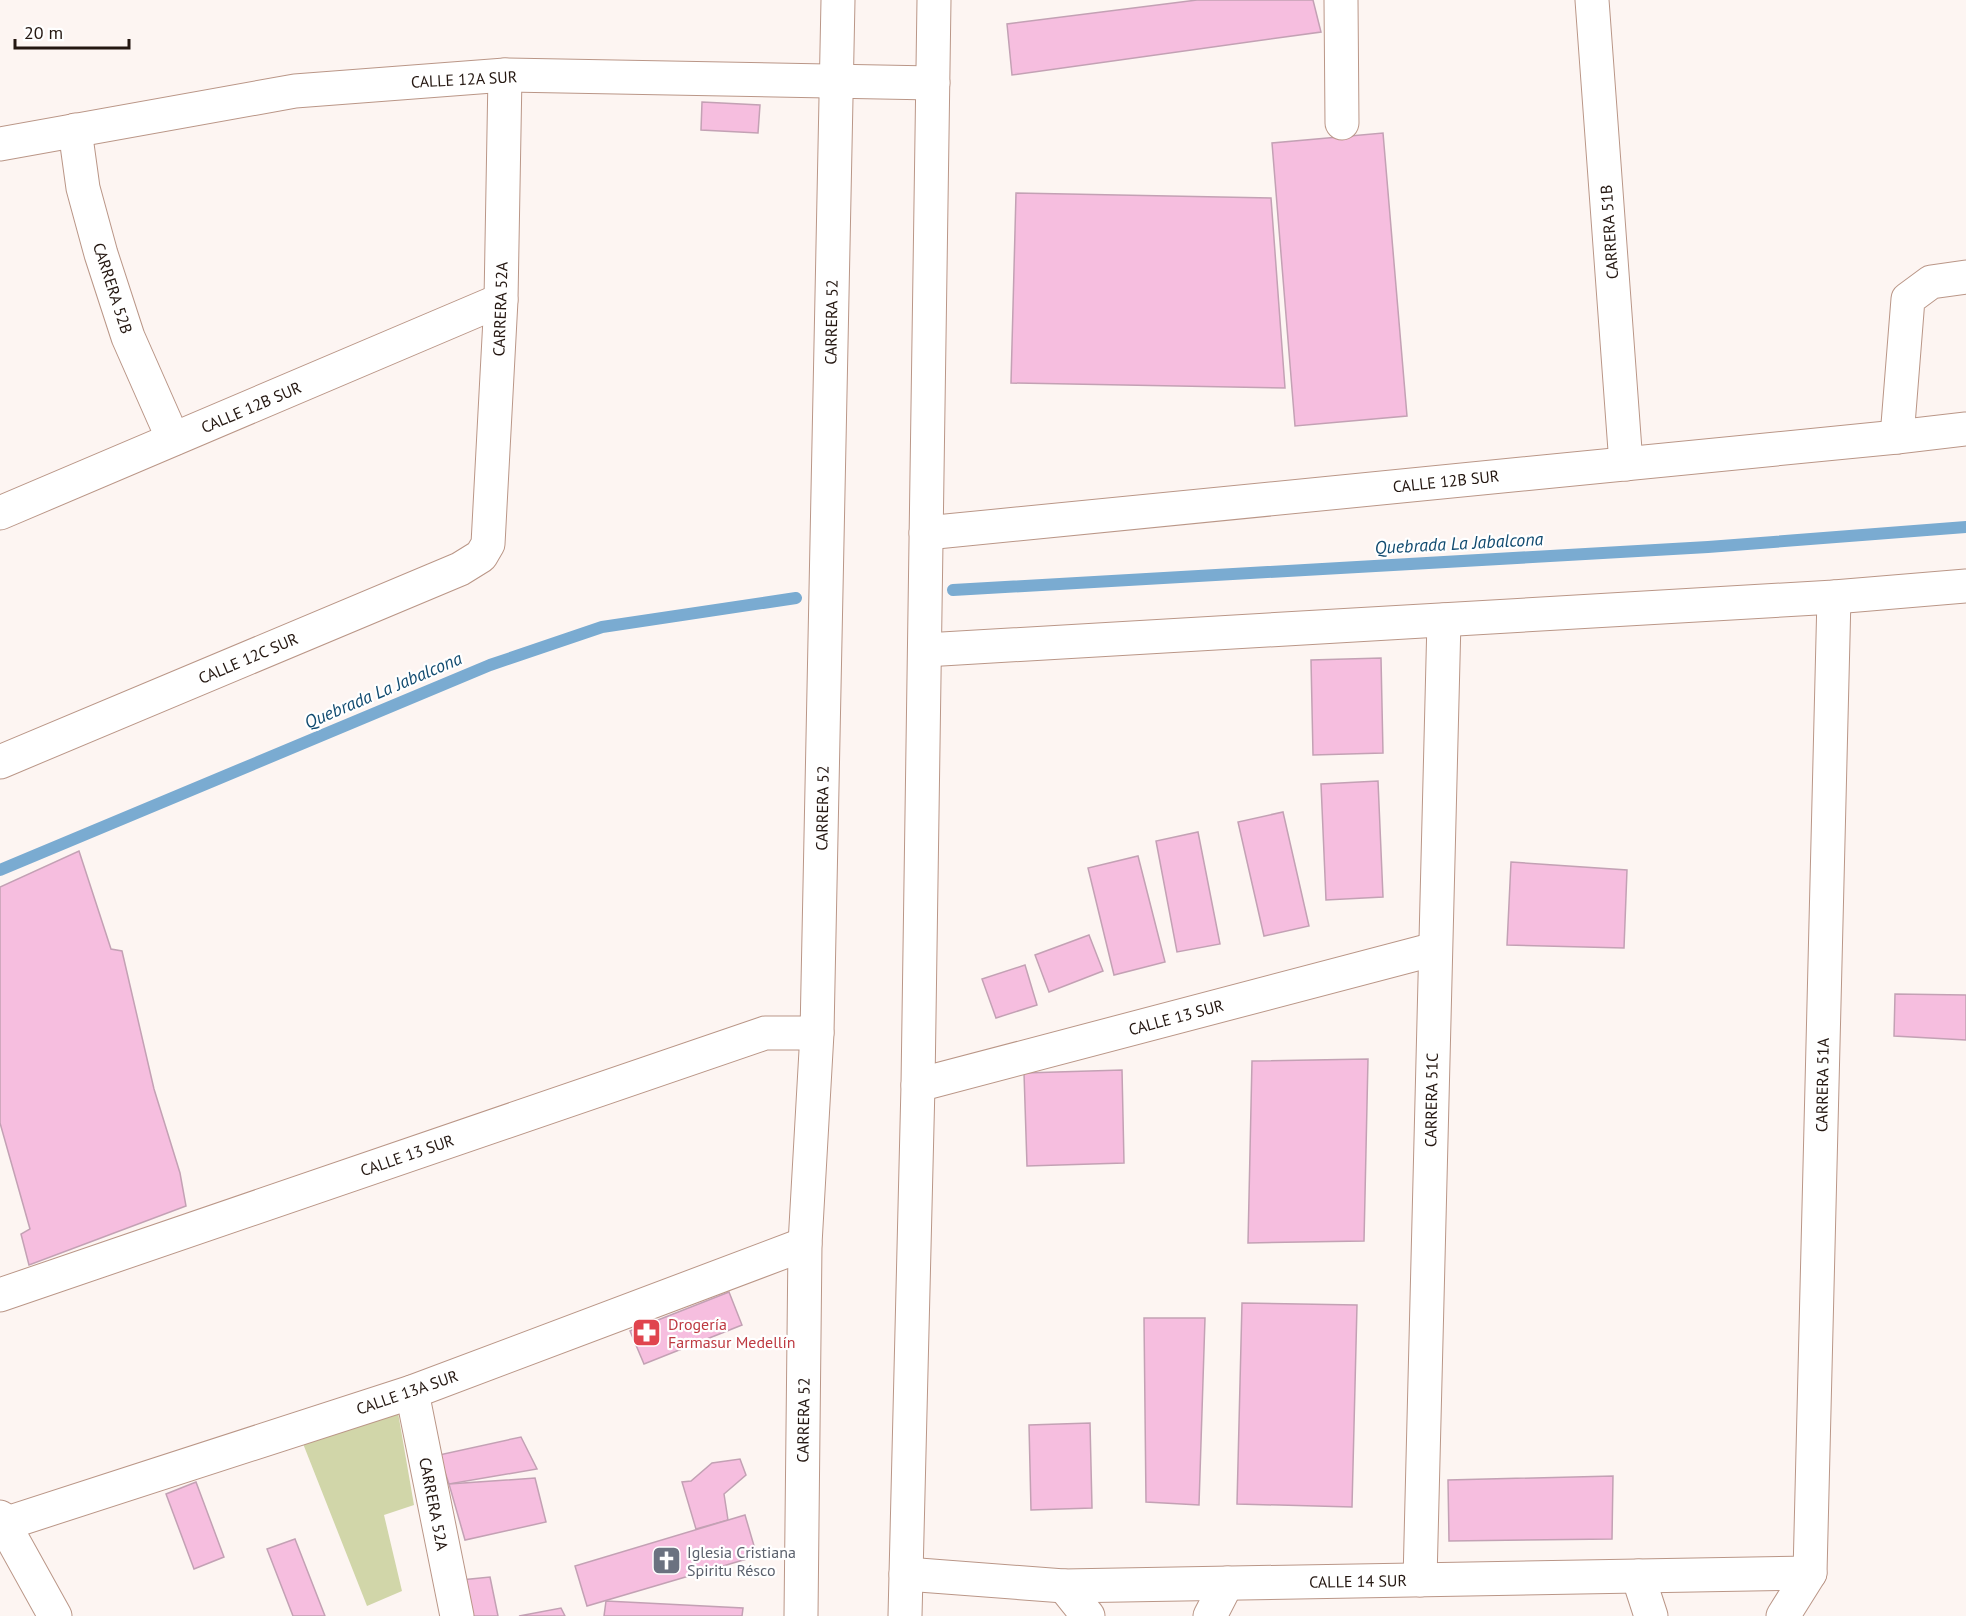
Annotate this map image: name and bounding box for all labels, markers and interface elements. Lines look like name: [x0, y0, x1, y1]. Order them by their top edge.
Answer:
scale bar: [15, 12, 129, 50]
text: 20 m: [24, 21, 63, 44]
street label: CALLE 12A SUR: [410, 66, 518, 92]
street label: CARRERA 51B: [1596, 184, 1622, 280]
street label: CARRERA 52B: [89, 240, 137, 336]
street label: CARRERA 52A: [488, 261, 512, 357]
street label: CARRERA 52: [820, 279, 842, 365]
street label: CALLE 12B SUR: [198, 377, 304, 437]
street label: CALLE 12B SUR: [1392, 465, 1500, 497]
water label: Quebrada La Jabalcona: [1374, 527, 1544, 559]
street label: CALLE 12C SUR: [195, 628, 301, 688]
water label: Quebrada La Jabalcona: [301, 646, 465, 734]
street label: CARRERA 52: [811, 765, 833, 851]
street label: CALLE 13 SUR: [1126, 995, 1226, 1039]
street label: CARRERA 51A: [1811, 1037, 1833, 1132]
street label: CARRERA 51C: [1420, 1053, 1442, 1147]
street label: CALLE 13 SUR: [358, 1130, 456, 1180]
place label: Drogería Farmasur Medellín: [668, 1314, 796, 1352]
pharmacy icon: Drogería Farmasur Medellín: [631, 1317, 663, 1349]
street label: CALLE 13A SUR: [353, 1365, 461, 1419]
street label: CARRERA 52: [792, 1377, 814, 1463]
street label: CARRERA 52A: [415, 1456, 453, 1553]
place label: Iglesia Cristiana Spiritu Résco: [687, 1542, 796, 1580]
church icon: Iglesia Cristiana Spiritu Résco: [650, 1545, 682, 1577]
street label: CALLE 14 SUR: [1309, 1570, 1407, 1592]

